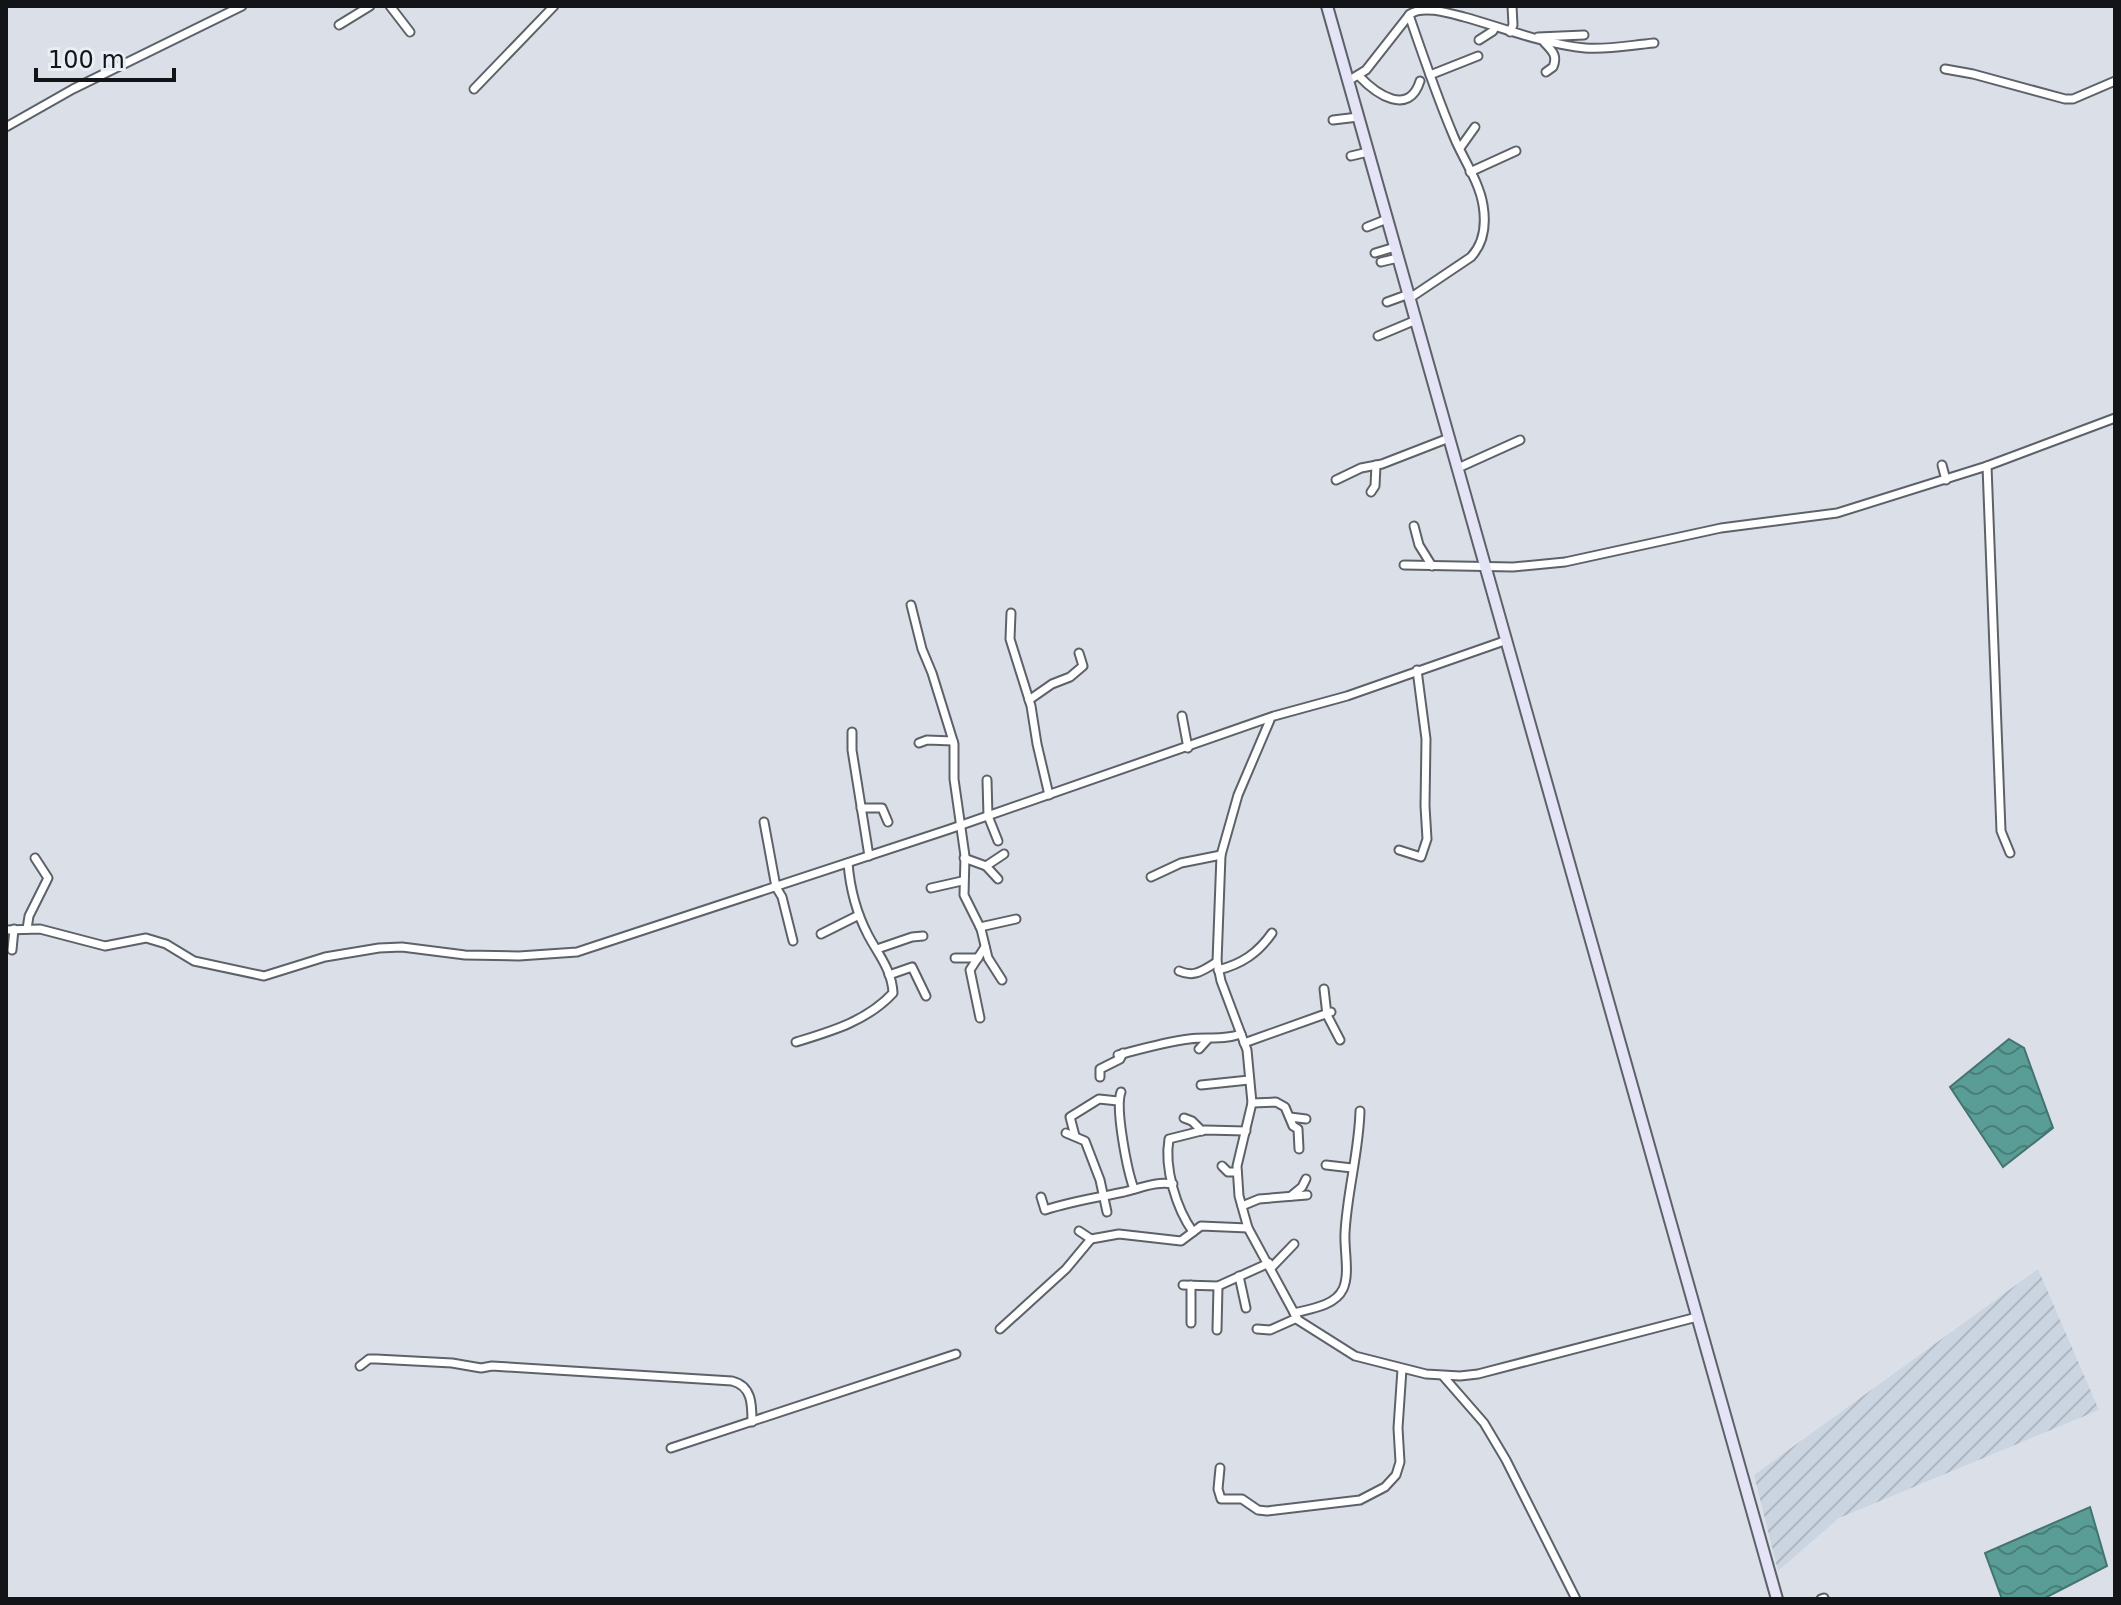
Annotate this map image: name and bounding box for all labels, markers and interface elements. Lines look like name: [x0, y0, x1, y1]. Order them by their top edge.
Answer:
scale bar: [36, 32, 174, 82]
text: 100 m: [48, 46, 125, 74]

